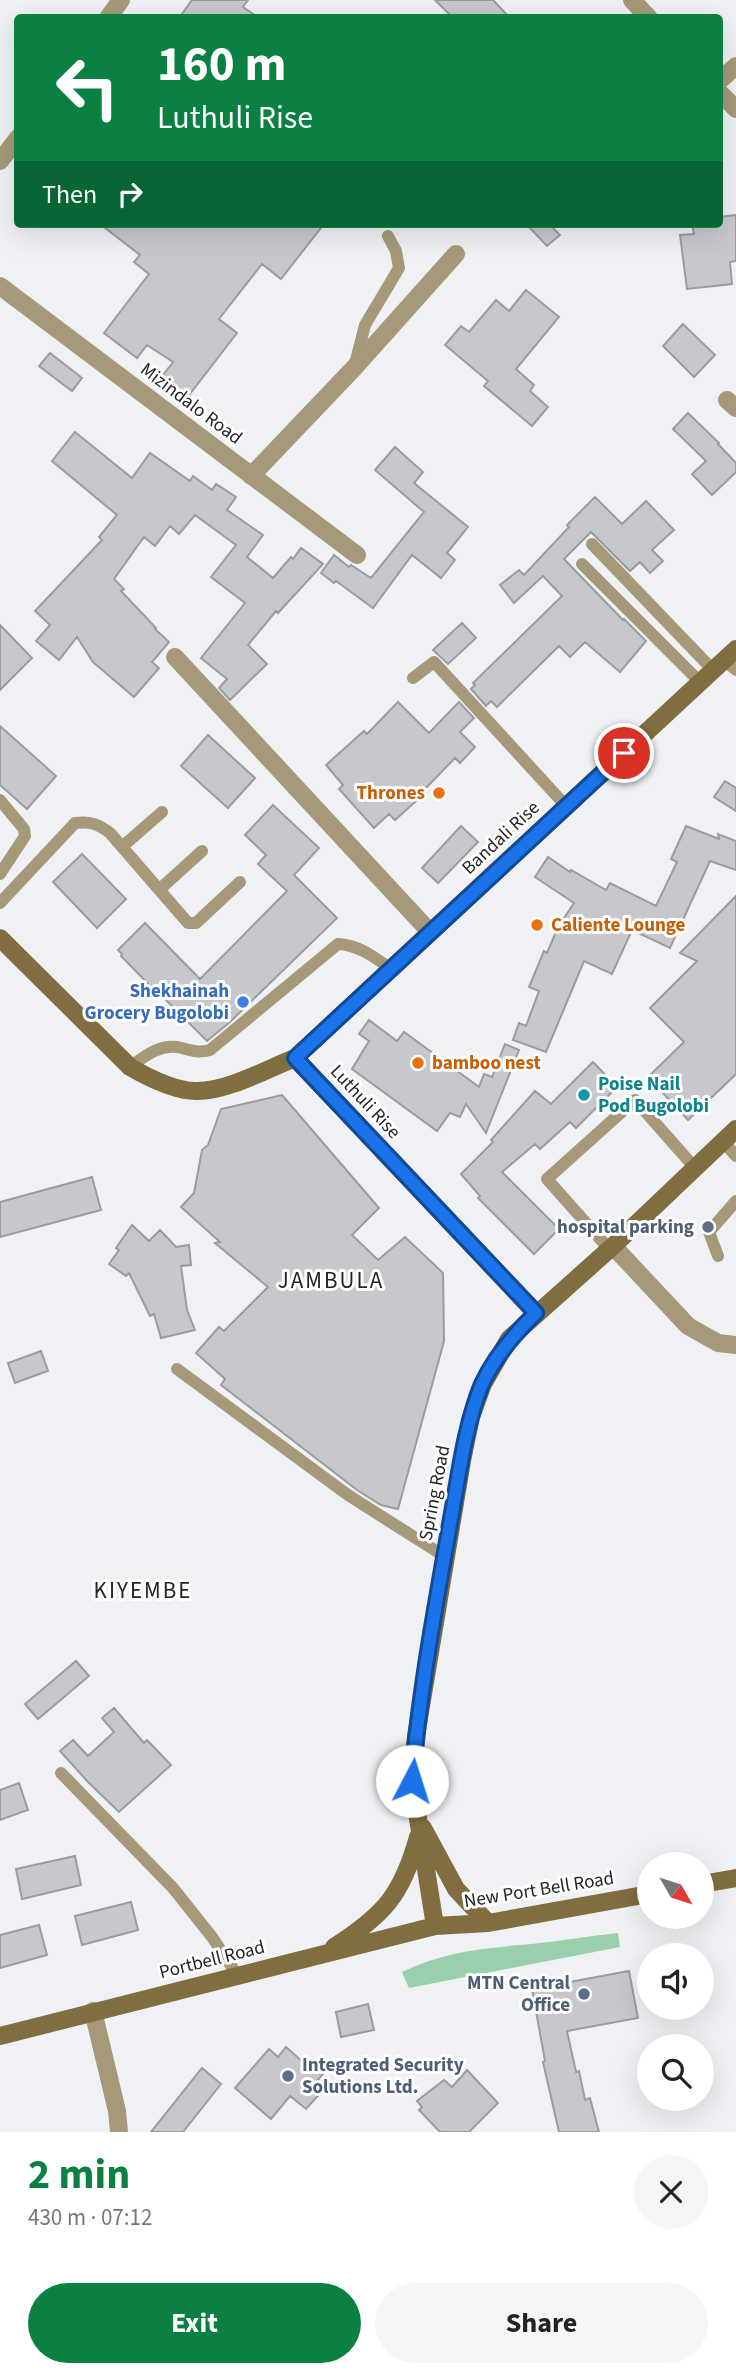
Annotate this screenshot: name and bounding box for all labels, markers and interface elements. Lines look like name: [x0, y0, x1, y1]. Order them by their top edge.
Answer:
text: 160 m: [157, 30, 286, 100]
icon: left: [42, 42, 133, 133]
text: Luthuli Rise: [157, 95, 313, 141]
icon: right: [111, 175, 149, 213]
text: Then: [42, 176, 97, 213]
street label: Mizindalo Road: [134, 357, 248, 451]
pin: [594, 723, 654, 783]
icon: arrive: [605, 734, 643, 772]
place label: Thrones: [357, 780, 425, 807]
marker: Thrones: [431, 785, 447, 801]
street label: Bandali Rise: [456, 795, 546, 881]
place label: Caliente Lounge: [551, 912, 686, 939]
marker: Caliente Lounge: [529, 917, 545, 933]
place label: Shekhainah Grocery Bugolobi: [85, 978, 229, 1027]
marker: Shekhainah Grocery Bugolobi: [235, 994, 251, 1010]
place label: bamboo nest: [432, 1050, 541, 1077]
marker: bamboo nest: [410, 1055, 426, 1071]
street label: Luthuli Rise: [324, 1059, 406, 1145]
place label: Poise Nail Pod Bugolobi: [598, 1071, 709, 1120]
marker: Poise Nail Pod Bugolobi: [576, 1087, 592, 1103]
place label: hospital parking: [557, 1214, 694, 1241]
marker: hospital parking: [700, 1219, 716, 1235]
district label: JAMBULA: [278, 1264, 384, 1297]
street label: Spring Road: [413, 1443, 457, 1543]
district label: KIYEMBE: [94, 1574, 192, 1607]
position arrow: [375, 1744, 449, 1818]
north arrow: [637, 1852, 714, 1928]
map controls: [637, 1852, 714, 2111]
street label: New Port Bell Road: [462, 1865, 616, 1915]
street label: Portbell Road: [156, 1934, 268, 1986]
button: sound: [637, 1943, 714, 2020]
place label: MTN Central Office: [467, 1970, 571, 2019]
marker: MTN Central Office: [576, 1986, 592, 2002]
button: search: [637, 2034, 714, 2111]
place label: Integrated Security Solutions Ltd.: [302, 2052, 464, 2101]
marker: Integrated Security Solutions Ltd.: [280, 2068, 296, 2084]
text: 2 min: [28, 2145, 130, 2205]
button: close: [634, 2155, 708, 2229]
text: 430 m · 07:12: [28, 2201, 152, 2234]
button: Exit: [28, 2283, 361, 2363]
button: Share: [375, 2283, 708, 2363]

